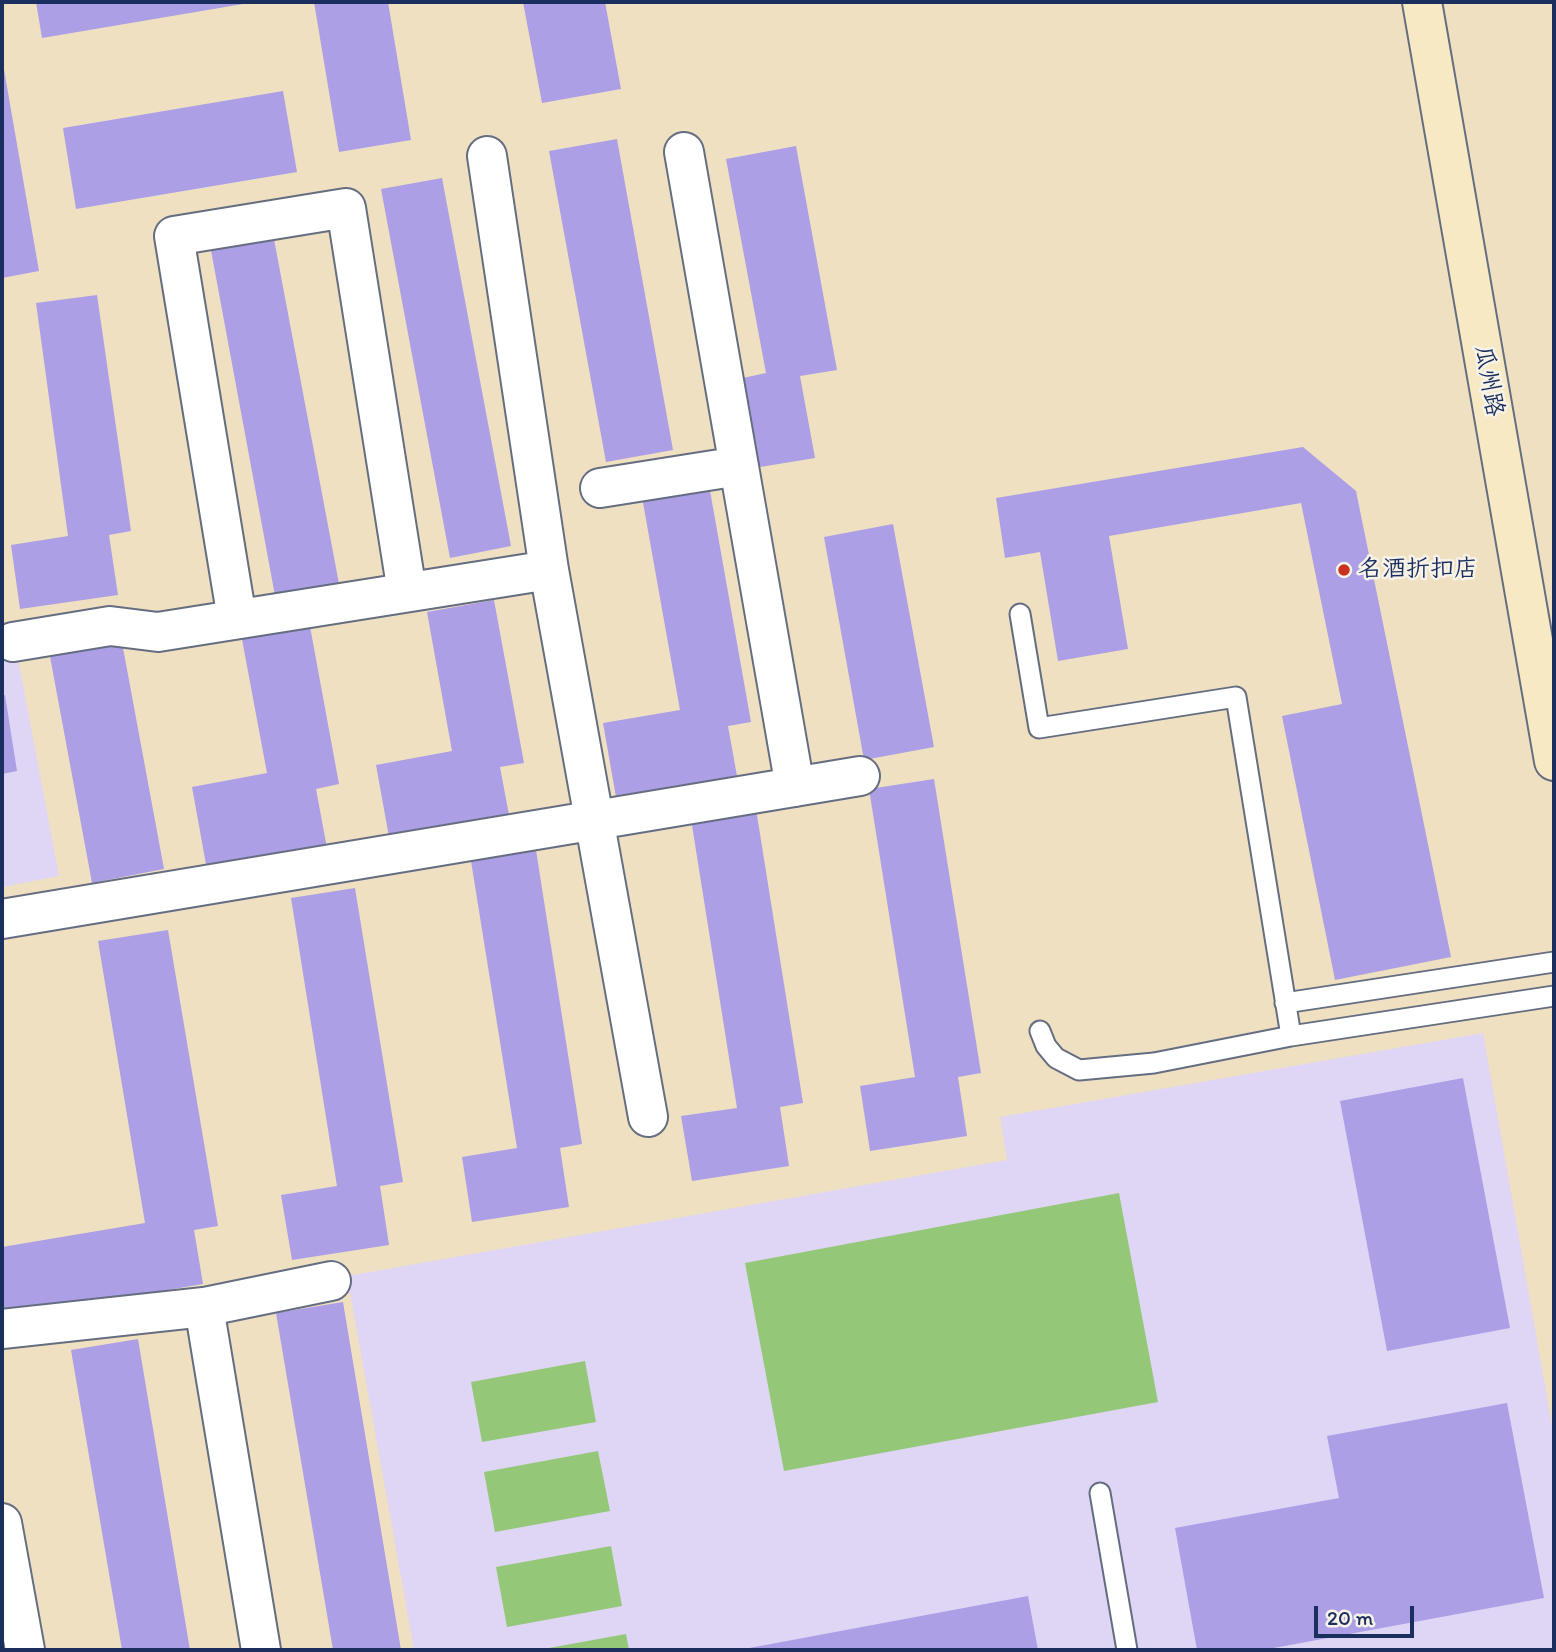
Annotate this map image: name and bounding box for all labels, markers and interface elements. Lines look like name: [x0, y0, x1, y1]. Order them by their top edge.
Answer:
street label: 瓜州路: [1468, 343, 1508, 419]
place label: 名酒折扣店: [1358, 556, 1478, 584]
marker: 名酒折扣店: [1336, 562, 1352, 578]
scale bar: [1318, 1592, 1418, 1636]
text: 20 m: [1327, 1605, 1373, 1630]

